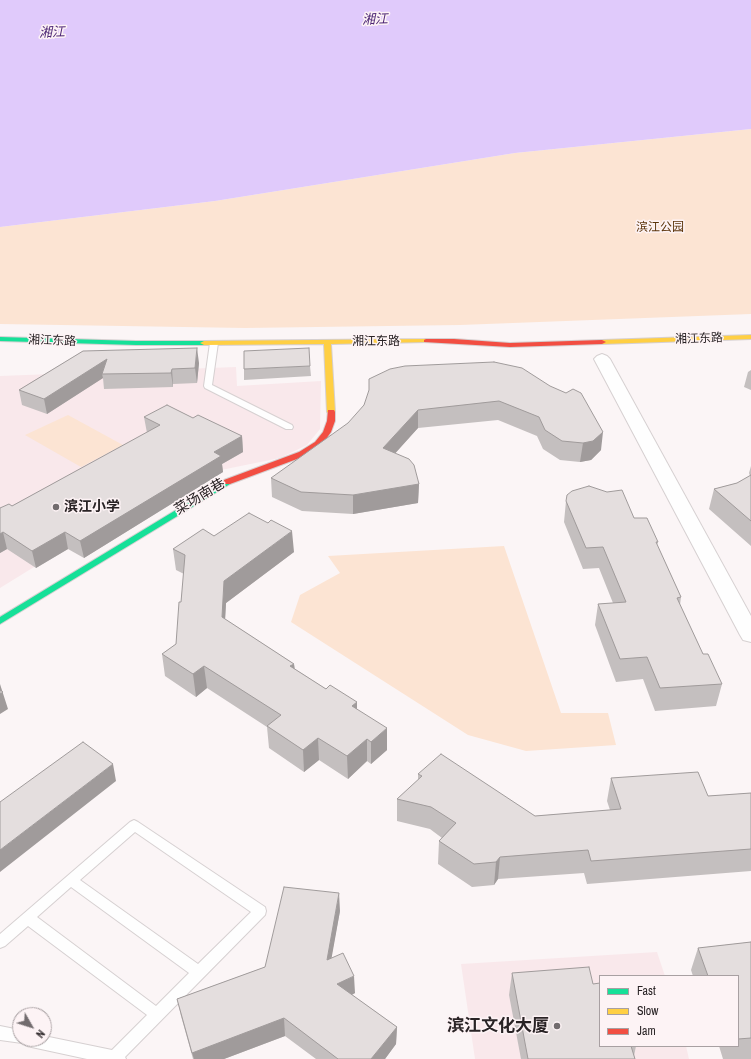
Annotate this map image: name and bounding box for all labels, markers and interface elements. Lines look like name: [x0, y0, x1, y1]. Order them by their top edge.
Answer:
water label: 湘江: [362, 12, 388, 28]
water label: 湘江: [39, 25, 65, 41]
park label: 滨江公园: [636, 221, 684, 235]
street label: 湘江东路: [675, 331, 723, 347]
street label: 湘江东路: [28, 333, 76, 349]
street label: 湘江东路: [352, 335, 400, 349]
street label: 菜场南巷: [172, 475, 228, 519]
place label: 滨江小学: [64, 499, 120, 515]
marker: 滨江小学: [51, 502, 61, 512]
legend: [599, 975, 739, 1047]
text: Fast: [637, 983, 656, 999]
text: Slow: [637, 1003, 658, 1019]
north arrow: [12, 1007, 52, 1047]
place label: 滨江文化大厦: [447, 1016, 549, 1036]
marker: 滨江文化大厦: [552, 1021, 562, 1031]
text: Jam: [637, 1023, 656, 1039]
text: N: [33, 1027, 48, 1041]

